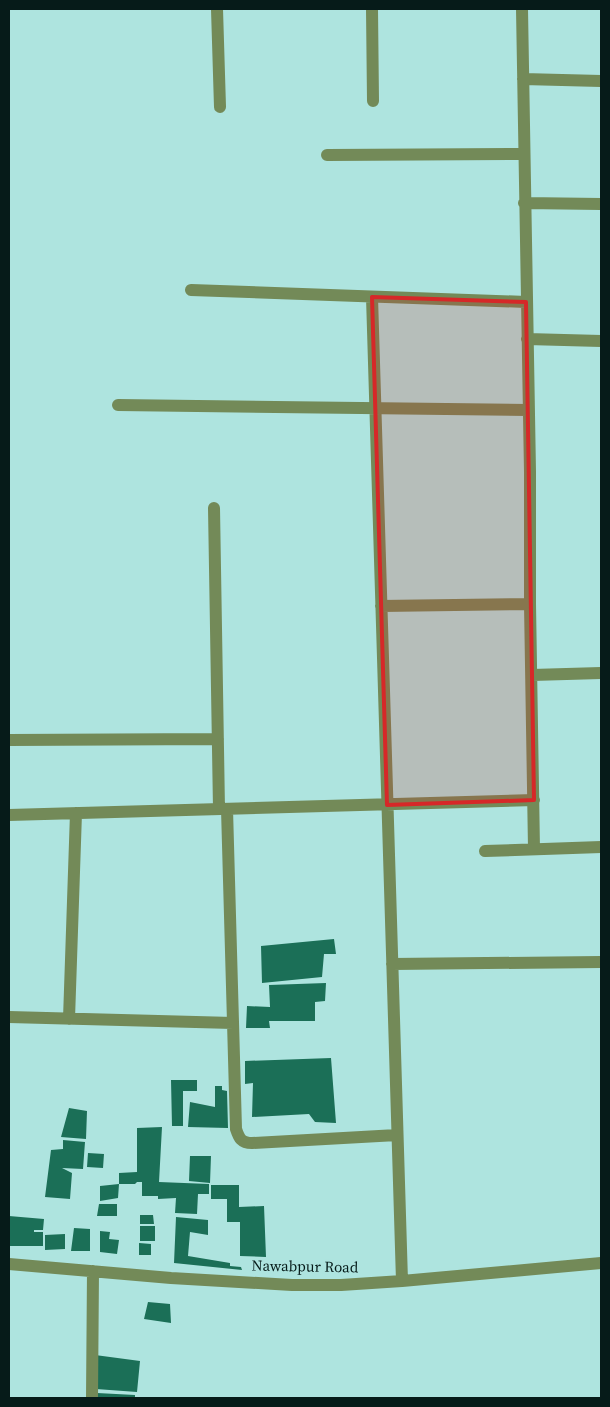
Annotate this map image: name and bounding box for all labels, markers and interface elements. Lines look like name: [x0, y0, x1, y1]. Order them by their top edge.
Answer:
street label: Nawabpur Road: [251, 1255, 359, 1277]

